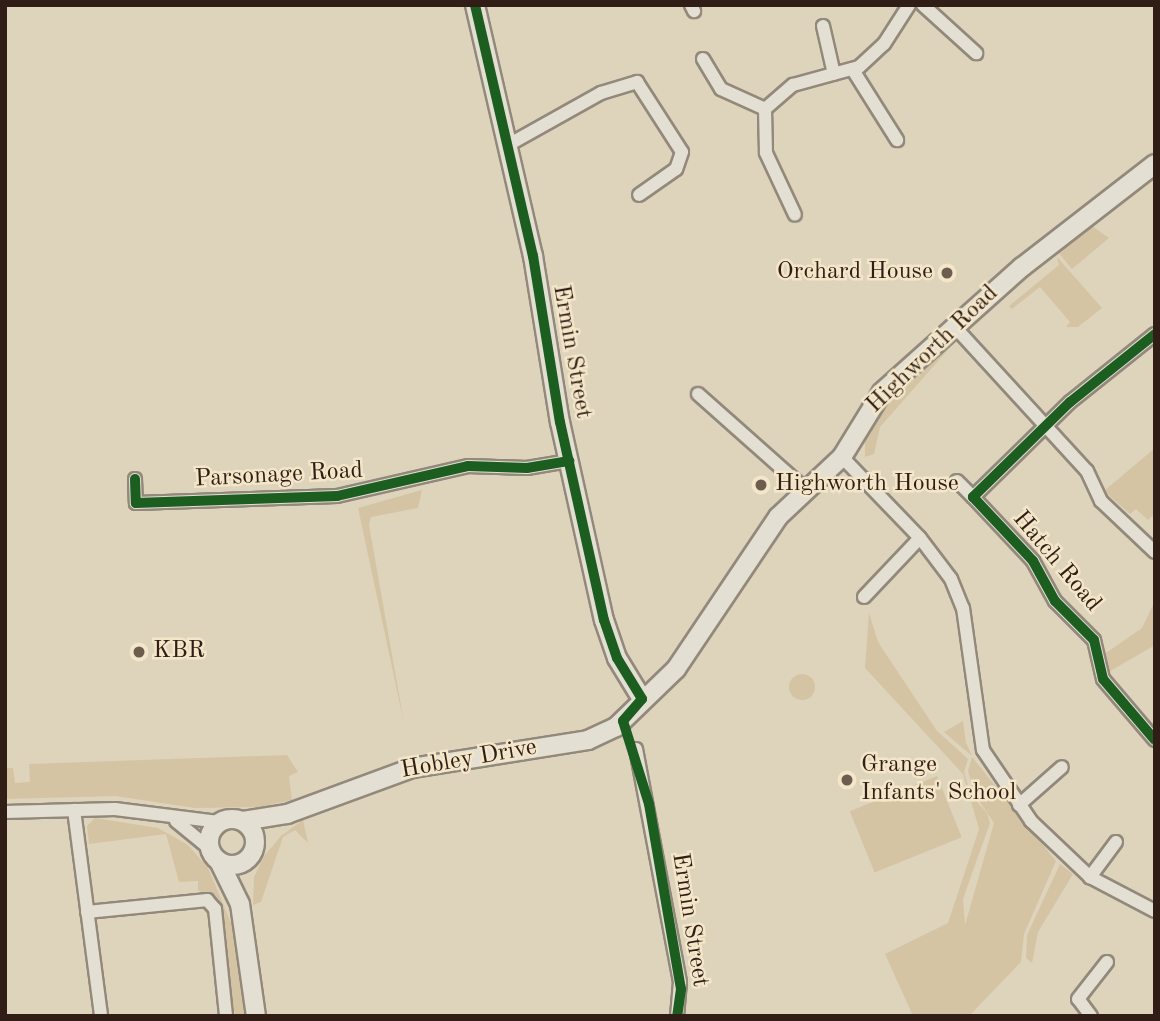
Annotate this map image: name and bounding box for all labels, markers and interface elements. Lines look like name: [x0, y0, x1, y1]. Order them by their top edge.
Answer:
place label: Orchard House: [777, 259, 933, 287]
marker: Orchard House: [939, 265, 955, 281]
street label: Highworth Road: [861, 280, 1005, 420]
street label: Ermin Street: [545, 283, 597, 421]
street label: Parsonage Road: [194, 457, 364, 495]
place label: Highworth House: [775, 471, 959, 499]
marker: Highworth House: [753, 477, 769, 493]
street label: Hatch Road: [1005, 506, 1107, 618]
place label: KBR: [153, 638, 205, 666]
marker: KBR: [131, 644, 147, 660]
street label: Hobley Drive: [399, 734, 539, 786]
place label: Grange Infants' School: [861, 752, 1016, 808]
marker: Grange Infants' School: [839, 772, 855, 788]
street label: Ermin Street: [664, 851, 714, 989]

